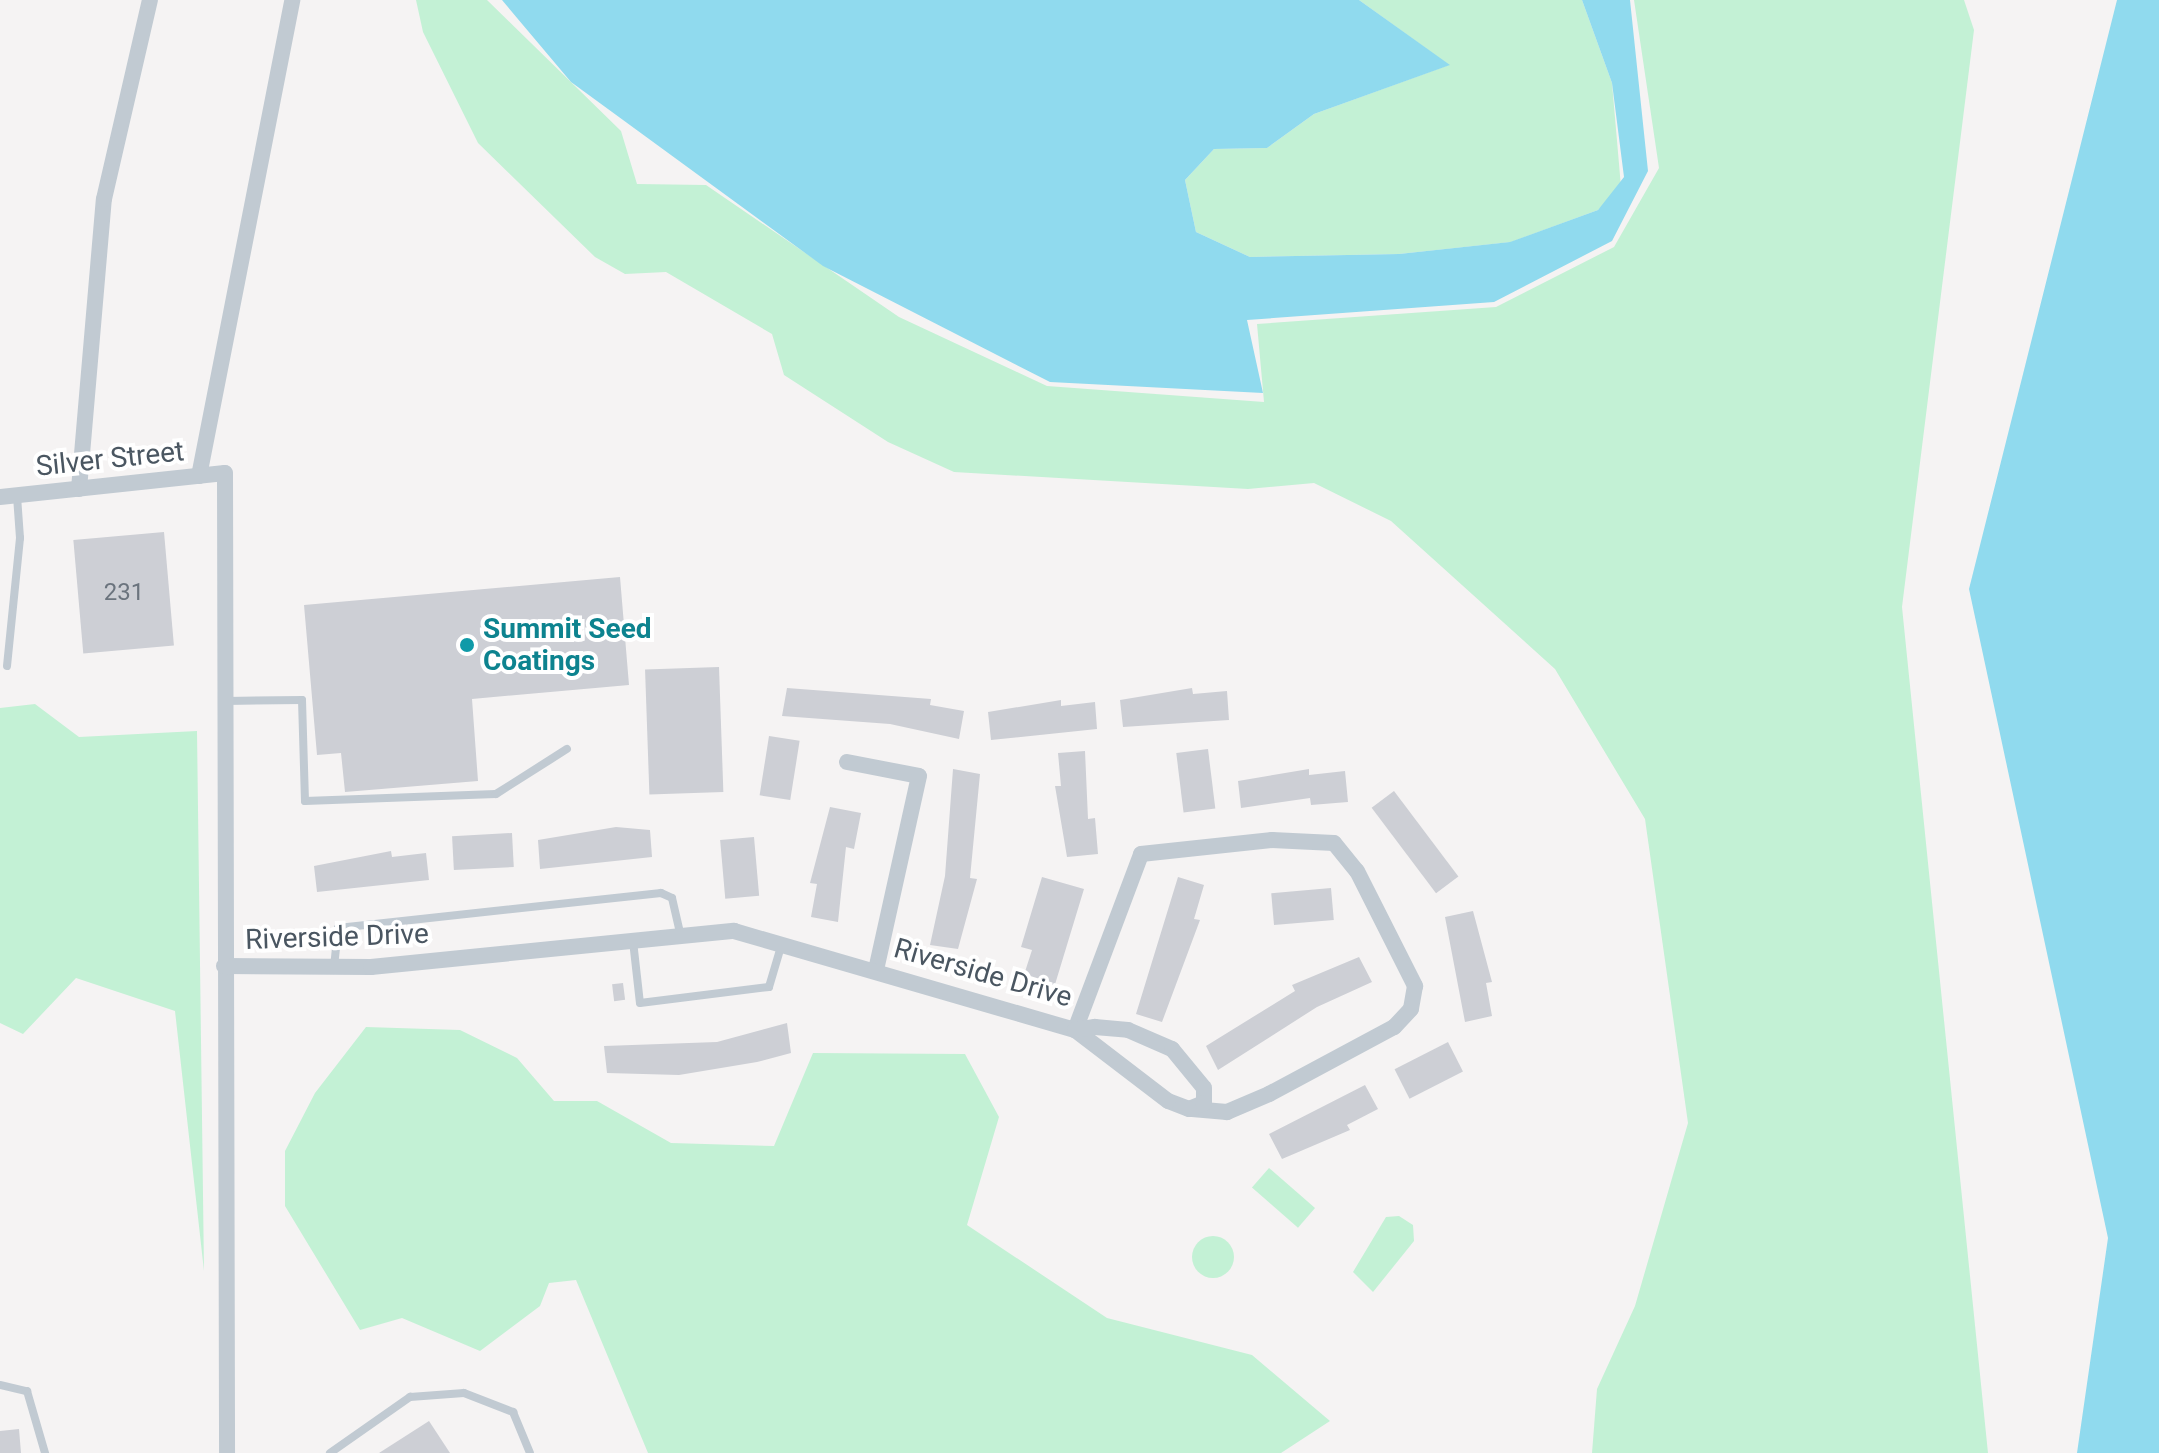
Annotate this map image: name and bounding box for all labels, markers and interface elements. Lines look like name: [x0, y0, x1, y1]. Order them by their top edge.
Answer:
street label: Silver Street: [34, 435, 186, 483]
house number: 231: [104, 579, 144, 607]
place label: Summit Seed Coatings: [483, 612, 652, 678]
marker: Summit Seed Coatings: [458, 636, 476, 654]
street label: Riverside Drive: [245, 917, 429, 957]
street label: Riverside Drive: [890, 932, 1076, 1014]

